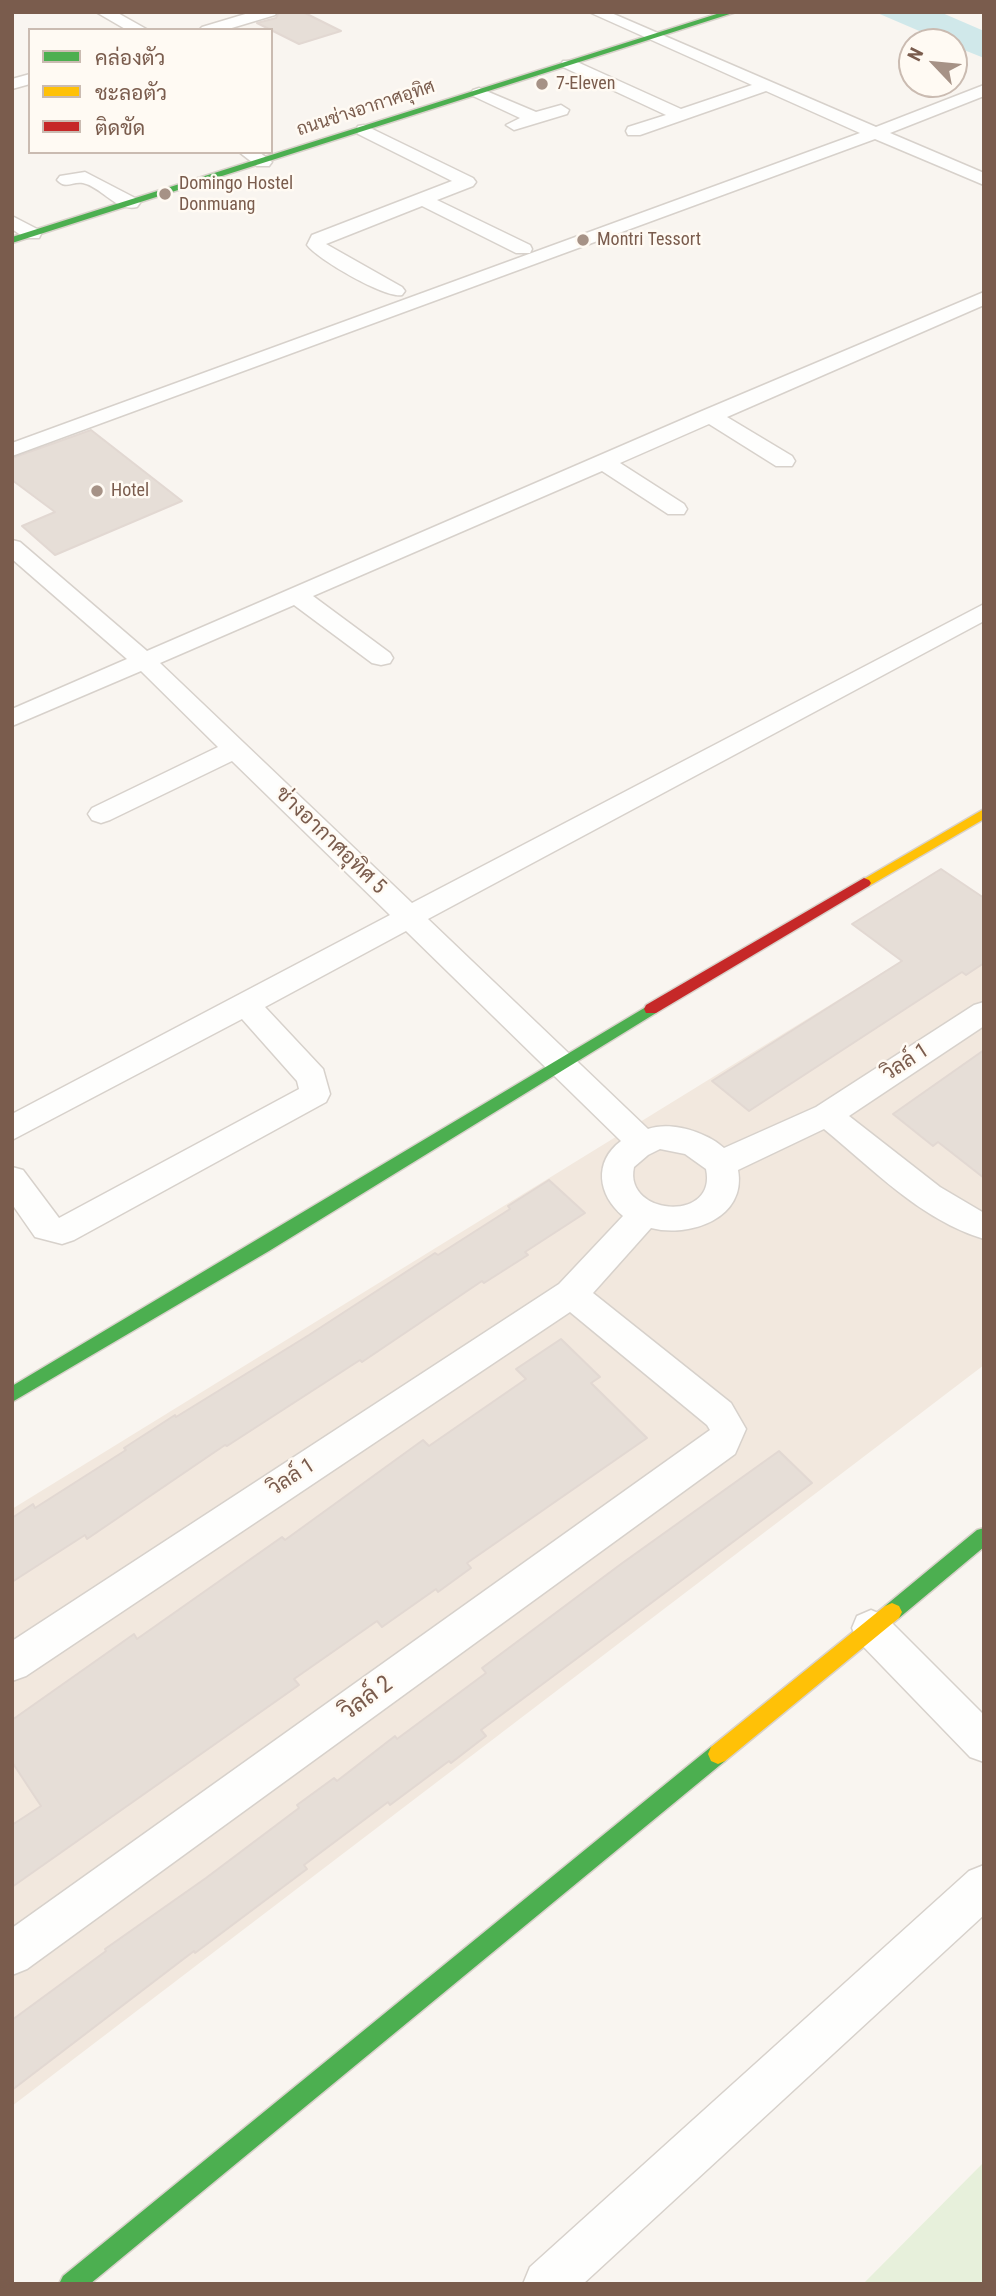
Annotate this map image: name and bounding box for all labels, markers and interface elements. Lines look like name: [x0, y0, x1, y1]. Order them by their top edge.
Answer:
legend: [28, 28, 273, 154]
north arrow: [898, 28, 968, 98]
text: N: [903, 44, 928, 65]
text: คล่องตัว: [95, 46, 165, 70]
place label: 7-Eleven: [556, 73, 615, 95]
marker: 7-Eleven: [534, 76, 550, 92]
street label: ถนนช่างอากาศอุทิศ: [294, 77, 438, 141]
text: ชะลอตัว: [95, 81, 167, 105]
text: ติดขัด: [95, 116, 145, 140]
place label: Domingo Hostel Donmuang: [179, 173, 293, 216]
marker: Domingo Hostel Donmuang: [157, 186, 173, 202]
place label: Montri Tessort: [597, 229, 701, 251]
marker: Montri Tessort: [575, 232, 591, 248]
place label: Hotel: [111, 480, 149, 502]
marker: Hotel: [89, 483, 105, 499]
street label: ช่างอากาศอุทิศ 5: [270, 782, 390, 900]
street label: วิลล์ 1: [878, 1039, 934, 1087]
street label: วิลล์ 1: [264, 1454, 320, 1502]
street label: วิลล์ 2: [335, 1670, 399, 1728]

